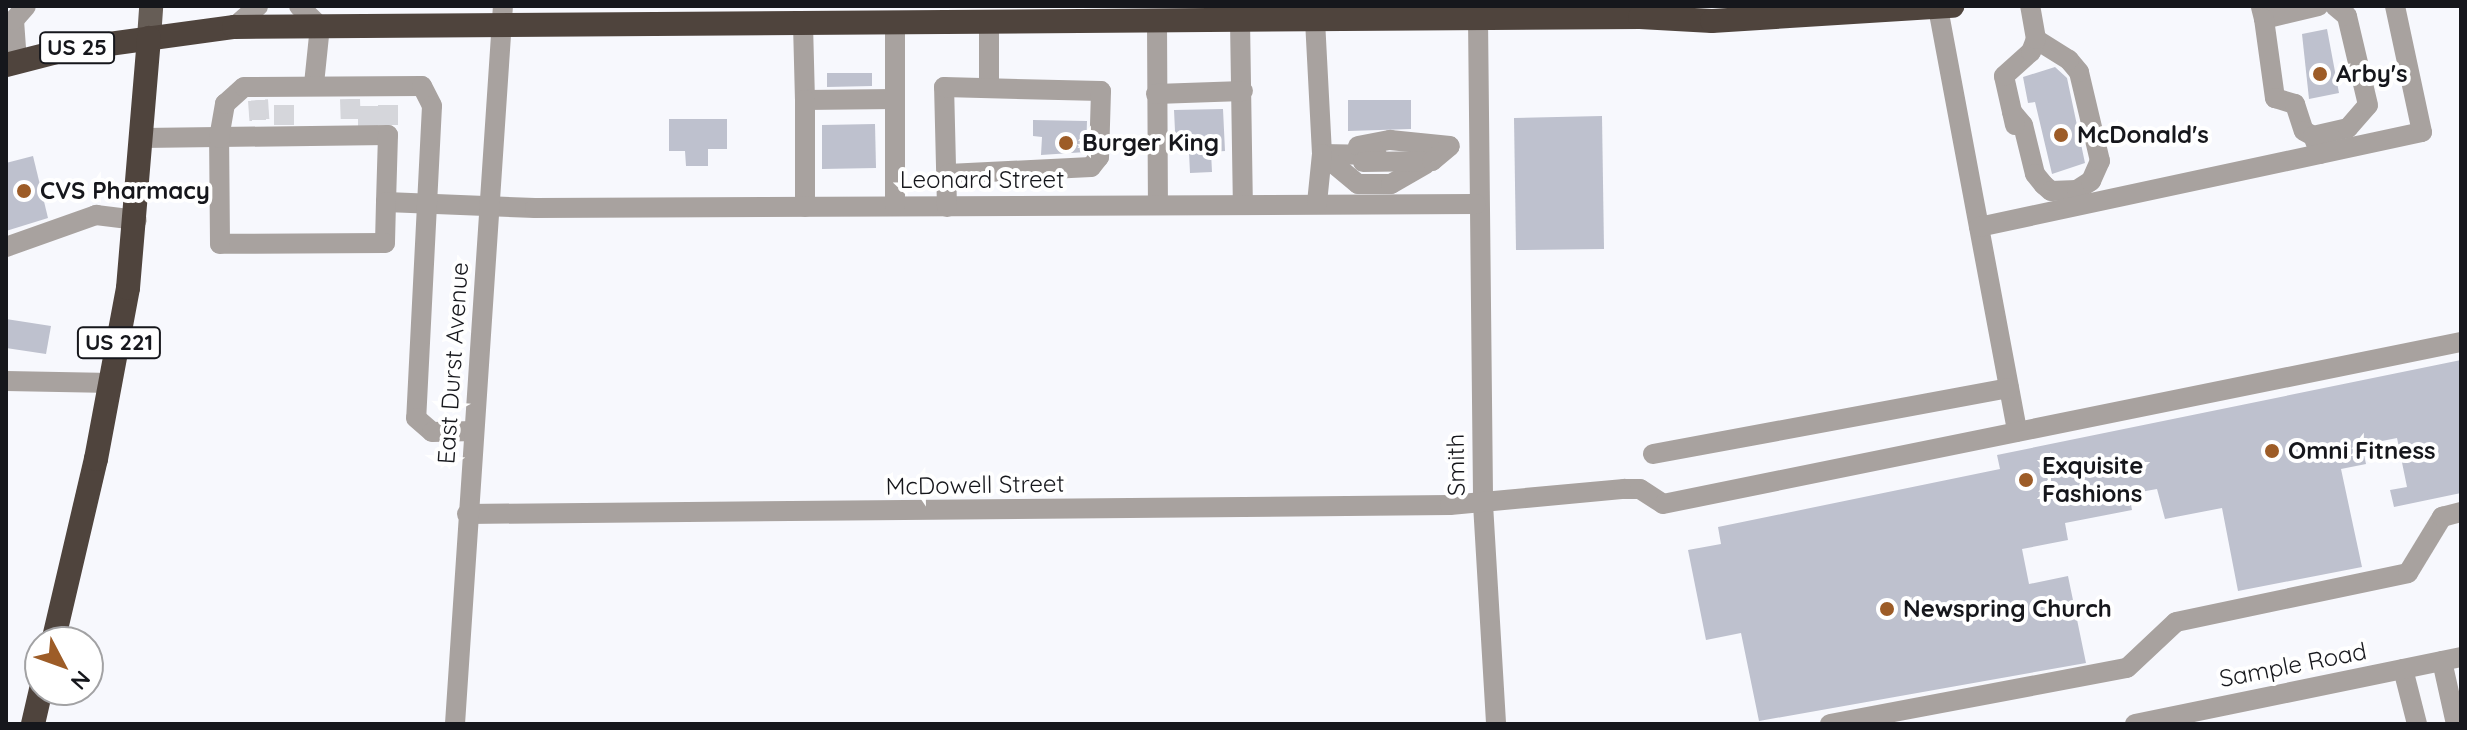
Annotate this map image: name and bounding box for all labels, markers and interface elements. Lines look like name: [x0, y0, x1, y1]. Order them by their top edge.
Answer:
road number: US 25: [39, 30, 115, 66]
place label: Arby's: [2336, 60, 2408, 88]
marker: Arby's: [2311, 65, 2329, 83]
place label: McDonald's: [2077, 121, 2209, 149]
marker: McDonald's: [2052, 126, 2070, 144]
place label: Burger King: [1082, 129, 1219, 157]
marker: Burger King: [1057, 134, 1075, 152]
street label: Leonard Street: [900, 166, 1064, 194]
place label: CVS Pharmacy: [40, 177, 210, 205]
marker: CVS Pharmacy: [15, 182, 33, 200]
street label: East Durst Avenue: [432, 261, 474, 465]
road number: US 221: [75, 325, 163, 361]
street label: Smith: [1441, 434, 1471, 496]
place label: Omni Fitness: [2288, 437, 2436, 465]
marker: Omni Fitness: [2263, 442, 2281, 460]
place label: Exquisite Fashions: [2042, 452, 2143, 508]
street label: McDowell Street: [885, 469, 1065, 501]
marker: Exquisite Fashions: [2017, 471, 2035, 489]
place label: Newspring Church: [1903, 595, 2112, 623]
marker: Newspring Church: [1878, 600, 1896, 618]
north arrow: [24, 626, 104, 706]
street label: Sample Road: [2217, 637, 2369, 693]
text: N: [65, 665, 96, 696]

